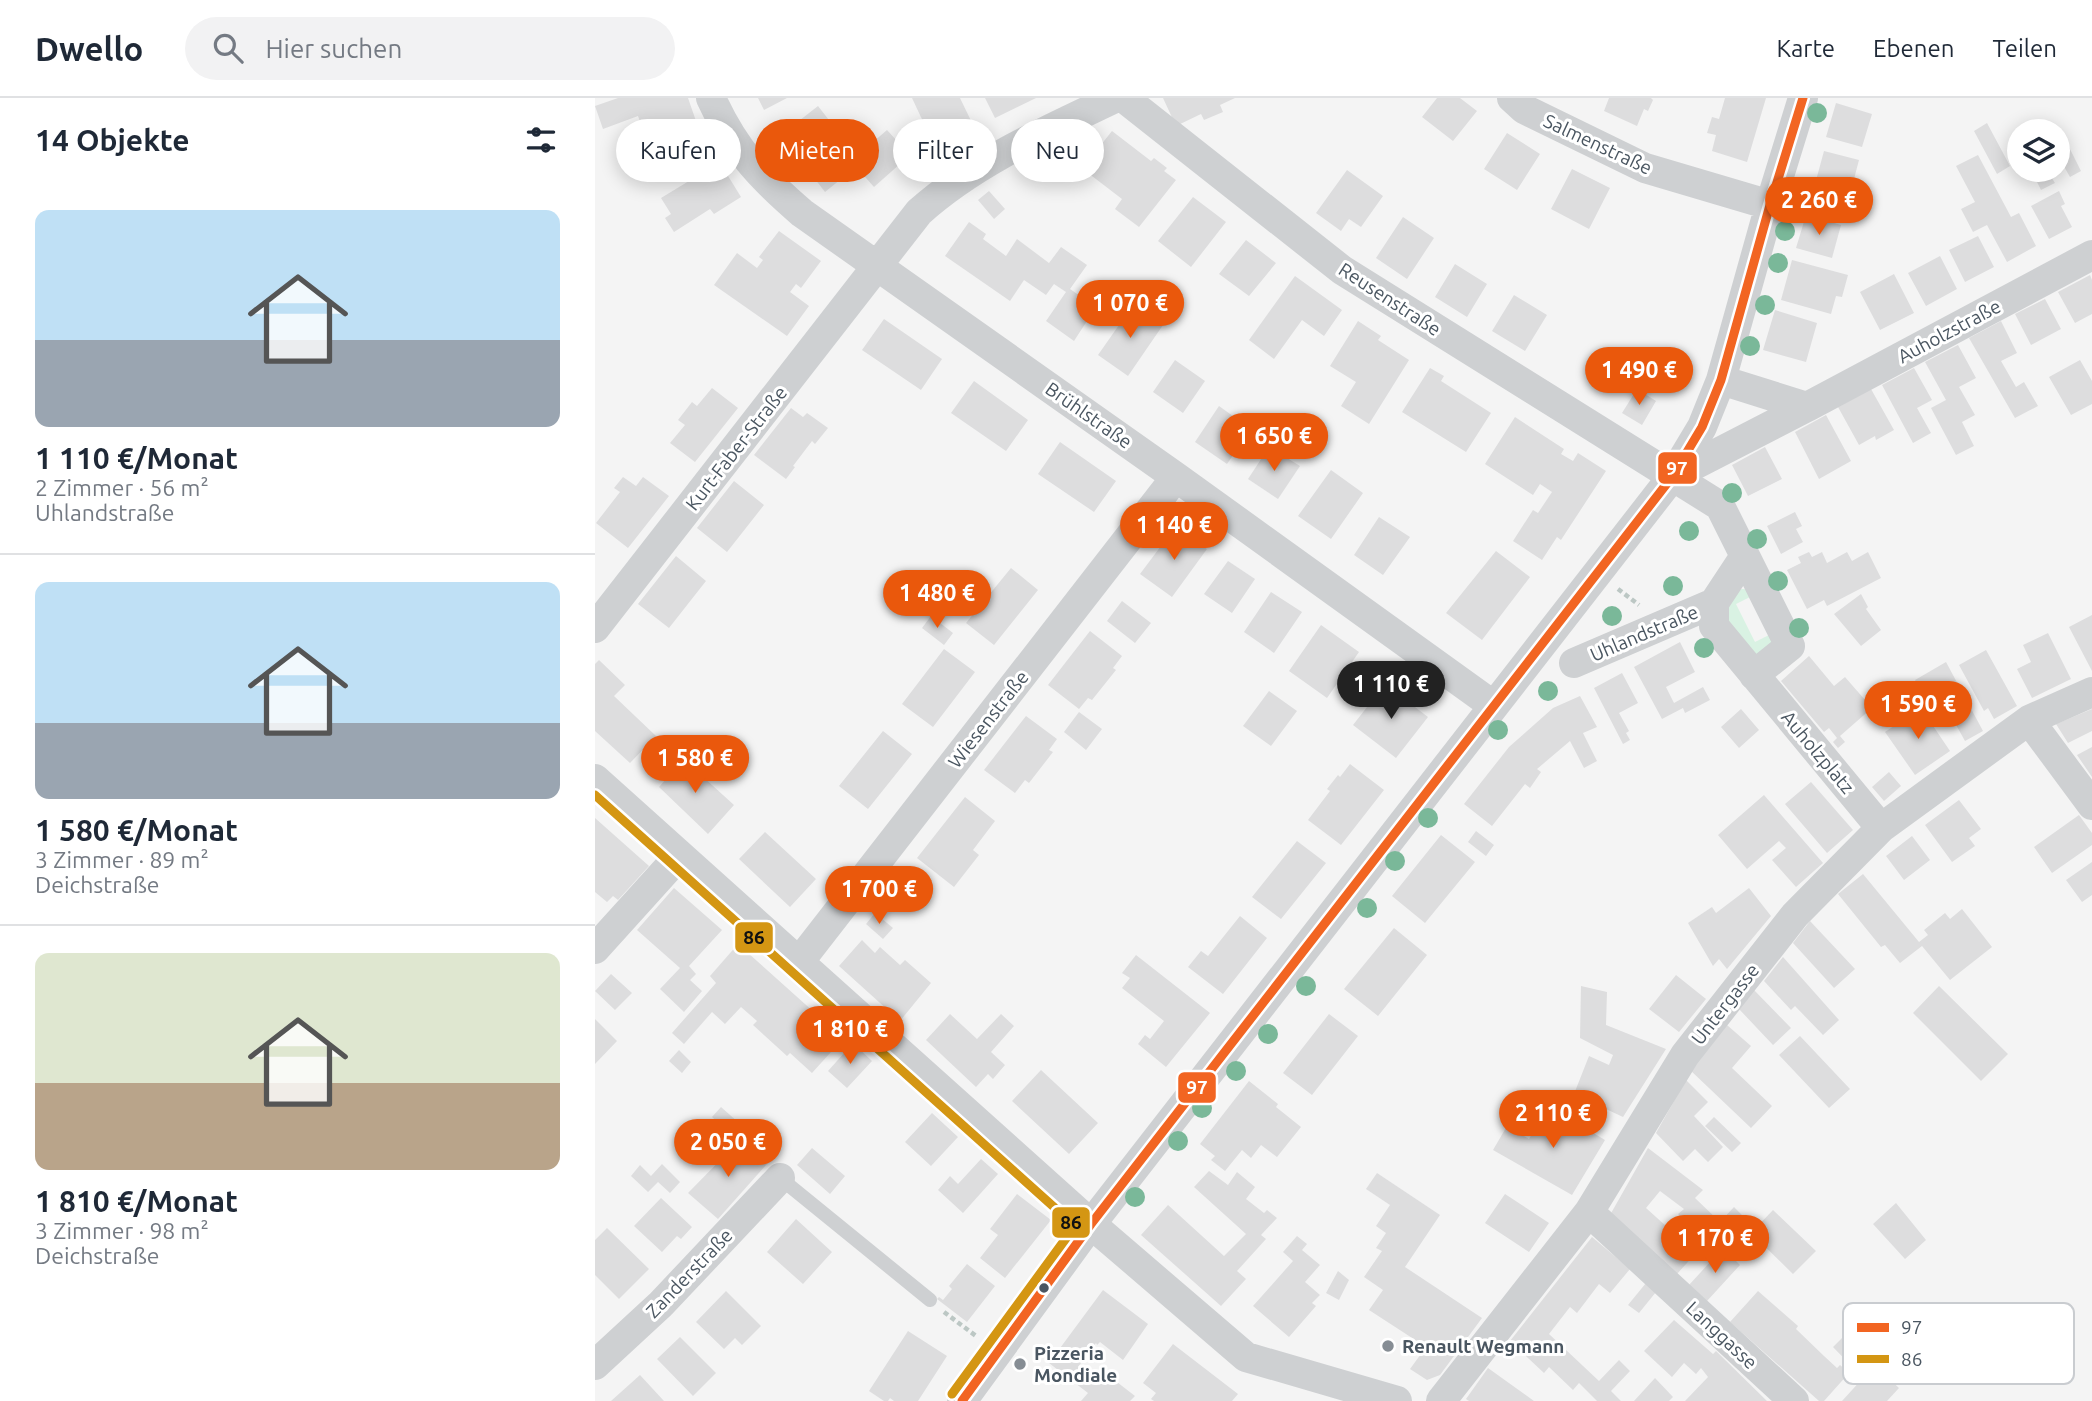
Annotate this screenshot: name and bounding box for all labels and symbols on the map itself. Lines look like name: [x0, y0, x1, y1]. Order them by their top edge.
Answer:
street label: Salmenstraße: [1540, 109, 1656, 179]
pin: 2 260 €: [1754, 178, 1884, 237]
street label: Reusenstraße: [1335, 258, 1445, 340]
pin: 1 070 €: [1065, 280, 1195, 340]
street label: Auholzstraße: [1894, 295, 2004, 367]
pin: 1 490 €: [1574, 348, 1704, 407]
street label: Brühlstraße: [1042, 377, 1136, 453]
street label: Kurt-Faber-Straße: [681, 382, 791, 514]
pin: 1 650 €: [1209, 414, 1339, 473]
line badge: 97: [1657, 451, 1698, 485]
text: 97: [1666, 457, 1688, 479]
pin: 1 140 €: [1109, 503, 1239, 562]
pin: 1 480 €: [872, 570, 1002, 630]
street label: Uhlandstraße: [1587, 600, 1701, 666]
pin: 1 110 €: [1326, 662, 1456, 721]
street label: Wiesenstraße: [943, 666, 1033, 772]
pin: 1 590 €: [1853, 682, 1983, 741]
street label: Auholzplatz: [1777, 706, 1859, 798]
pin: 1 580 €: [630, 736, 760, 795]
pin: 1 700 €: [814, 866, 944, 926]
line badge: 86: [734, 921, 774, 954]
text: 86: [743, 926, 765, 948]
street label: Untergasse: [1687, 959, 1763, 1049]
pin: 1 810 €: [785, 1006, 915, 1066]
line badge: 97: [1177, 1071, 1217, 1104]
text: 97: [1186, 1076, 1208, 1098]
pin: 2 110 €: [1488, 1090, 1618, 1150]
pin: 2 050 €: [663, 1119, 793, 1179]
line badge: 86: [1051, 1206, 1091, 1239]
text: 86: [1060, 1211, 1082, 1233]
pin: 1 170 €: [1650, 1216, 1780, 1275]
street label: Zanderstraße: [641, 1224, 737, 1322]
unlabelled marker: [1037, 1281, 1051, 1295]
street label: Langgasse: [1682, 1297, 1762, 1373]
legend: [1843, 1303, 2074, 1384]
text: 97: [1901, 1316, 1922, 1338]
place label: Renault Wegmann: [1402, 1335, 1564, 1357]
marker: Renault Wegmann: [1380, 1338, 1396, 1354]
place label: Pizzeria Mondiale: [1034, 1342, 1117, 1386]
text: 86: [1901, 1348, 1922, 1370]
marker: Pizzeria Mondiale: [1012, 1356, 1028, 1372]

